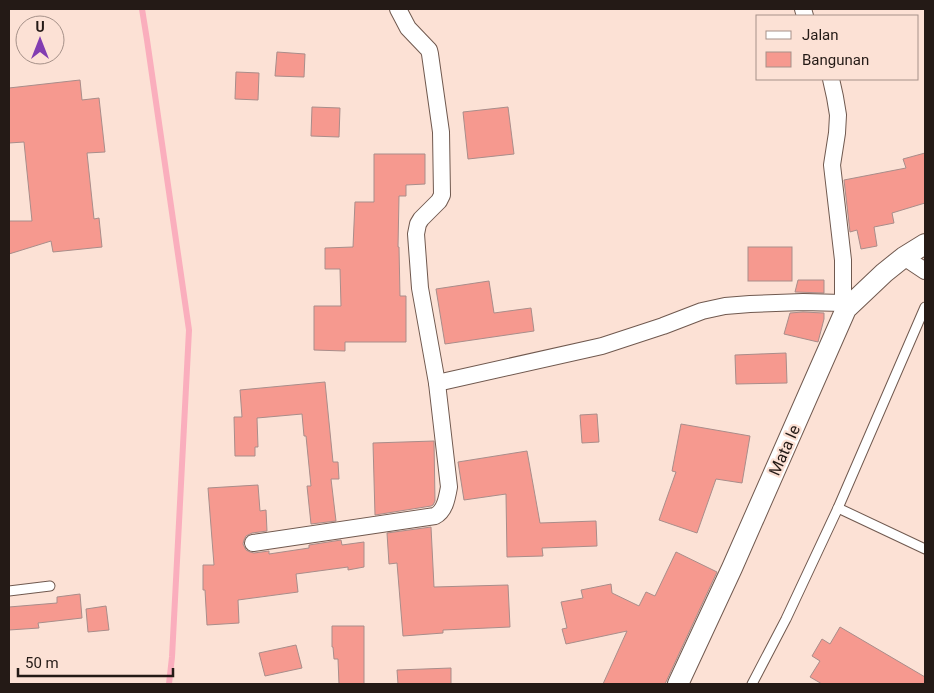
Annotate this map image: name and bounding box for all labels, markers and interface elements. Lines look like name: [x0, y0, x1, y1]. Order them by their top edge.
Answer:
north arrow: [15, 15, 65, 65]
legend: [756, 15, 919, 80]
text: U: [35, 19, 45, 35]
text: Jalan: [802, 26, 839, 44]
text: Bangunan: [802, 51, 869, 69]
street label: Mata Ie: [765, 422, 804, 478]
scale bar: [18, 646, 172, 678]
text: 50 m: [25, 654, 59, 672]

